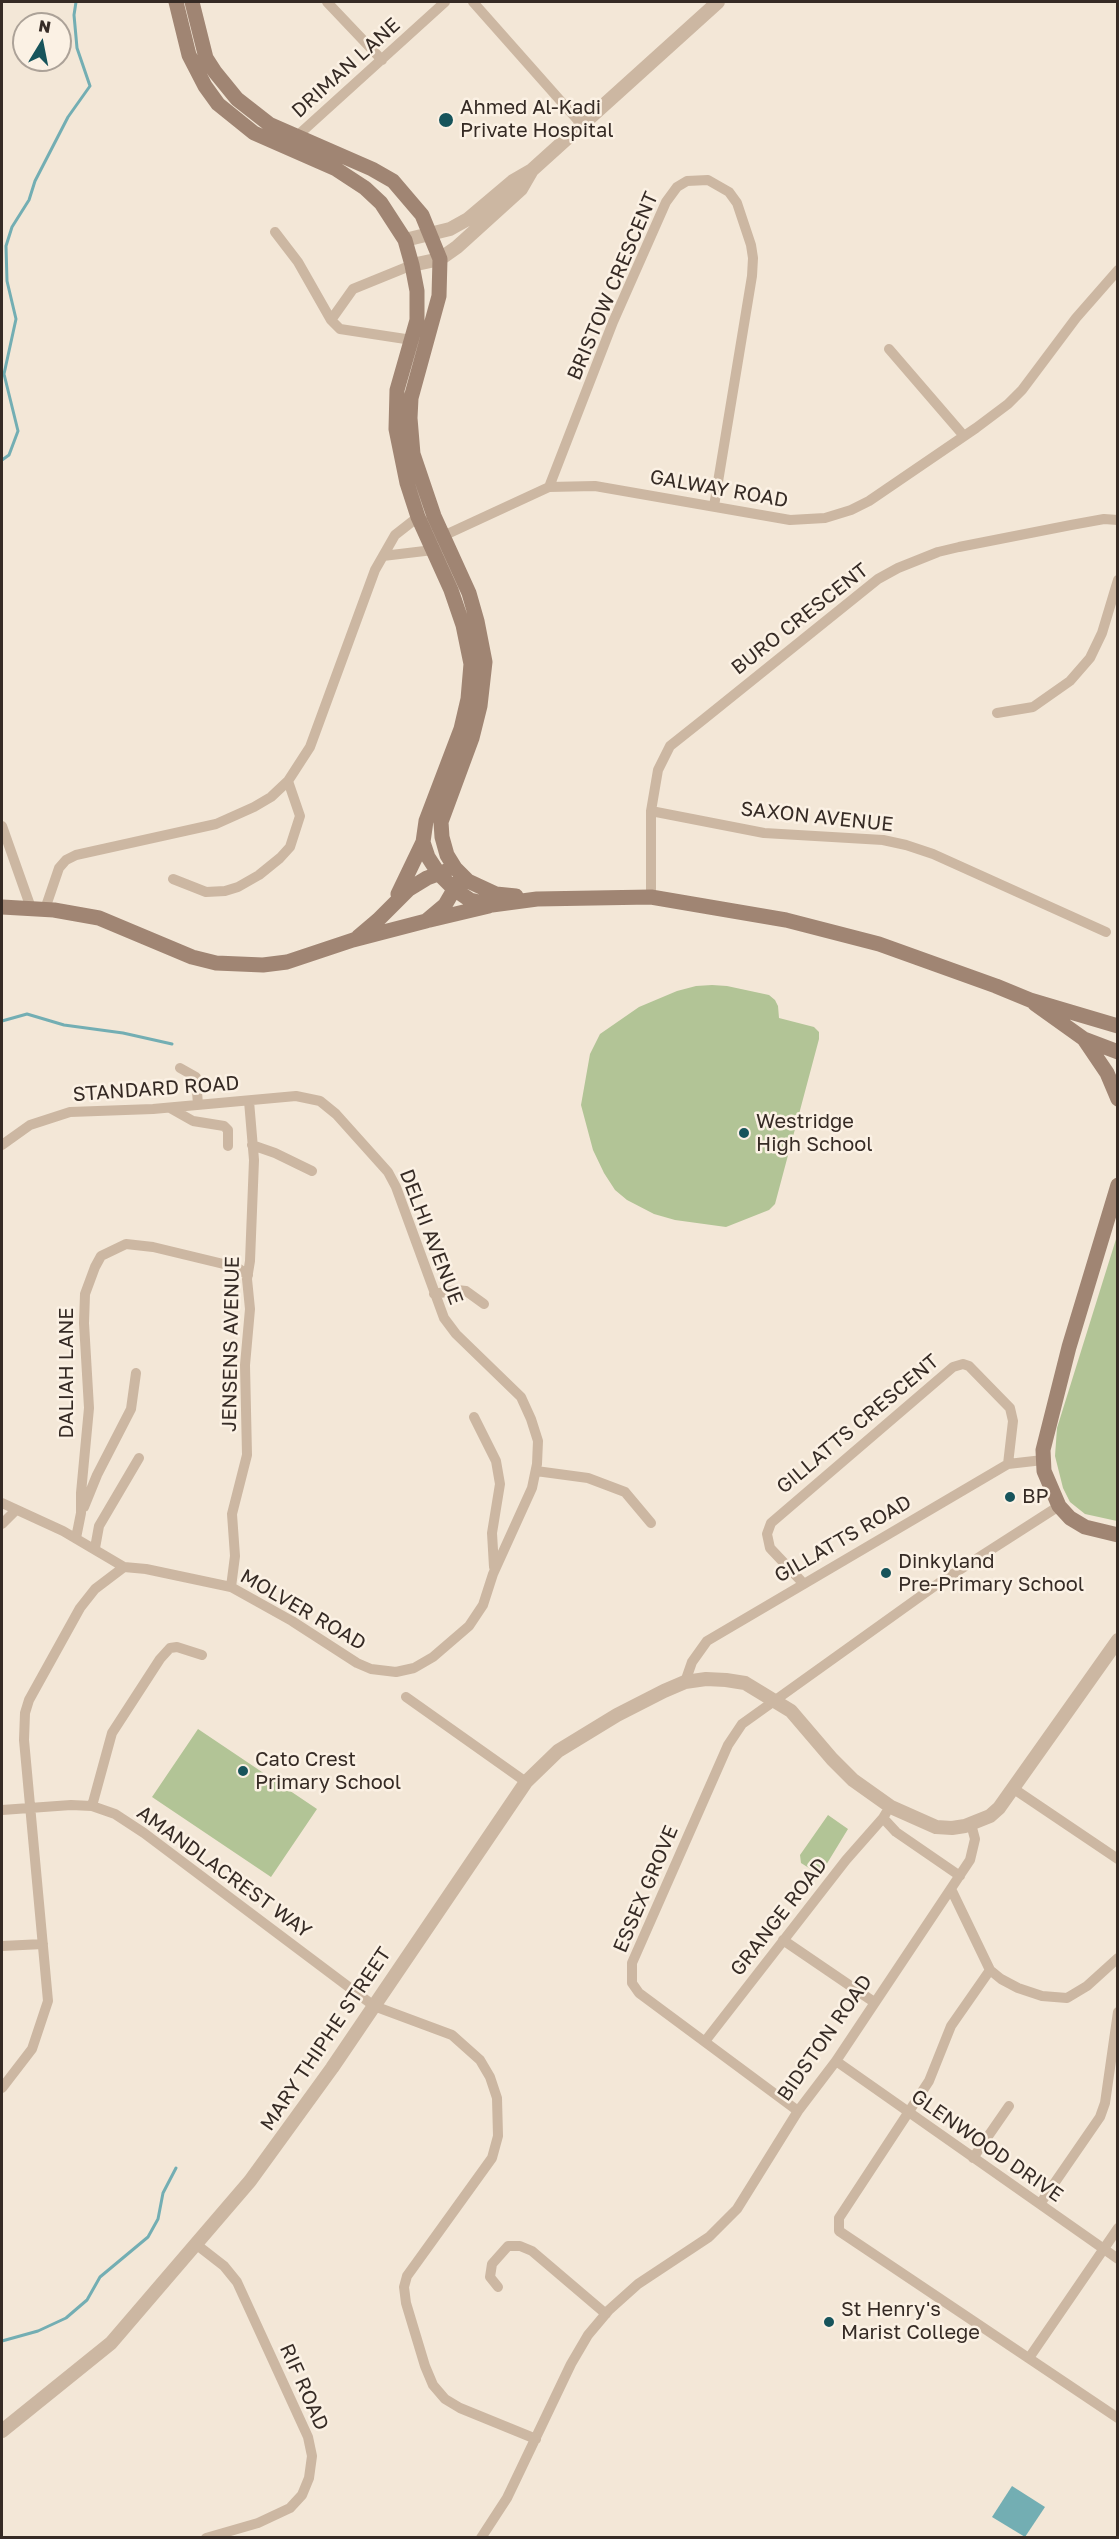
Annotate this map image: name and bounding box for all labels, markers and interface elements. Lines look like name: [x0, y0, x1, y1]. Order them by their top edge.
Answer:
north arrow: [12, 12, 72, 72]
street label: DRIMAN LANE: [287, 13, 405, 123]
text: N: [37, 15, 53, 37]
place label: Ahmed Al-Kadi Private Hospital: [460, 96, 614, 143]
marker: Ahmed Al-Kadi Private Hospital: [437, 111, 455, 129]
street label: BRISTOW CRESCENT: [562, 188, 664, 384]
street label: GALWAY ROAD: [648, 465, 790, 513]
street label: BURO CRESCENT: [727, 558, 873, 680]
street label: SAXON AVENUE: [739, 797, 895, 837]
street label: STANDARD ROAD: [72, 1071, 240, 1107]
place label: Westridge High School: [756, 1110, 873, 1157]
marker: Westridge High School: [737, 1126, 751, 1140]
street label: DELHI AVENUE: [394, 1166, 468, 1308]
street label: JENSENS AVENUE: [217, 1256, 245, 1432]
street label: DALIAH LANE: [55, 1307, 79, 1439]
street label: GILLATTS CRESCENT: [772, 1349, 944, 1499]
place label: BP: [1022, 1485, 1048, 1509]
street label: GILLATTS ROAD: [770, 1490, 916, 1588]
marker: BP: [1003, 1490, 1017, 1504]
place label: Dinkyland Pre-Primary School: [898, 1550, 1084, 1597]
street label: MOLVER ROAD: [236, 1564, 370, 1656]
marker: Dinkyland Pre-Primary School: [879, 1566, 893, 1580]
place label: Cato Crest Primary School: [255, 1748, 401, 1795]
marker: Cato Crest Primary School: [236, 1764, 250, 1778]
street label: AMANDLACREST WAY: [132, 1801, 316, 1943]
street label: ESSEX GROVE: [608, 1822, 684, 1956]
street label: GRANGE ROAD: [726, 1853, 832, 1981]
street label: MARY THIPHE STREET: [256, 1943, 396, 2135]
street label: BIDSTON ROAD: [773, 1970, 877, 2106]
street label: GLENWOOD DRIVE: [906, 2085, 1068, 2207]
place label: St Henry's Marist College: [841, 2298, 980, 2345]
marker: St Henry's Marist College: [822, 2315, 836, 2329]
street label: RIF ROAD: [274, 2340, 334, 2434]

